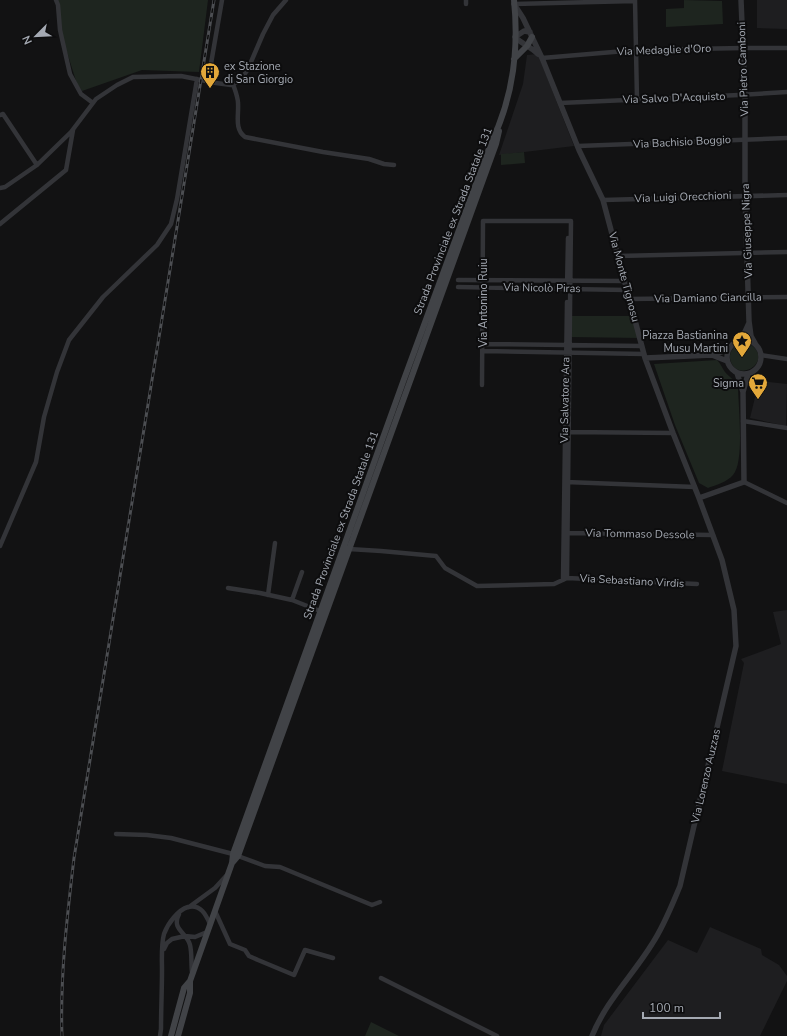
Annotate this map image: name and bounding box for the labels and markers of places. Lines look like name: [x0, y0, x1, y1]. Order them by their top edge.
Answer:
place label: ex Stazione di San Giorgio: [224, 59, 293, 87]
building icon: ex Stazione di San Giorgio: [199, 61, 221, 89]
place label: Piazza Bastianina Musu Martini: [642, 328, 728, 356]
place icon: Piazza Bastianina Musu Martini: [731, 330, 753, 358]
supermarket icon: Sigma: [747, 372, 769, 400]
place label: Sigma: [713, 376, 744, 391]

